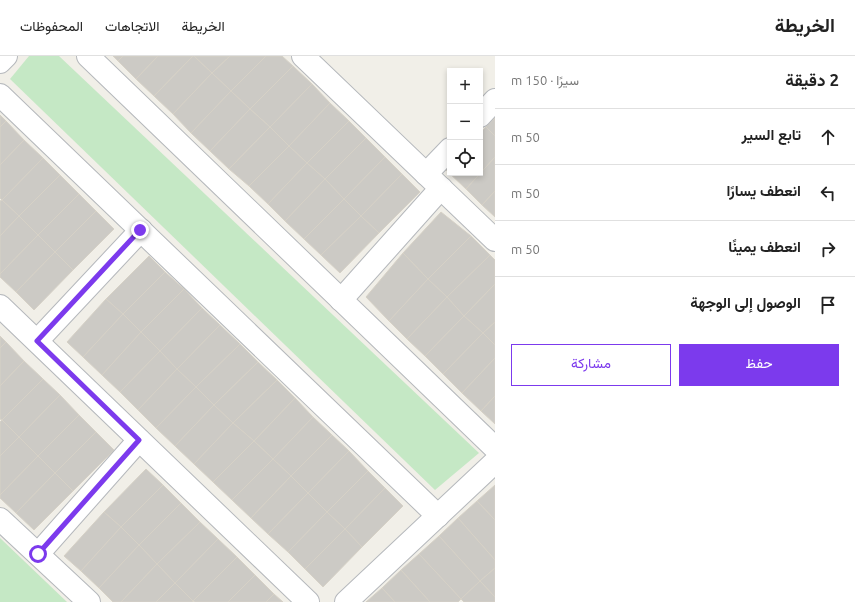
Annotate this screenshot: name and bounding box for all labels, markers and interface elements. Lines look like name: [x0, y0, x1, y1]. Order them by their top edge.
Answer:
text: الخريطة: [775, 14, 835, 36]
text: المحفوظات: [20, 18, 83, 34]
text: الاتجاهات: [105, 18, 159, 34]
text: الخريطة: [181, 18, 225, 34]
map controls: [447, 68, 483, 176]
button: +: [447, 68, 483, 104]
text: 2 دقيقة: [785, 70, 839, 89]
text: سيرًا · 150 m: [511, 73, 579, 87]
button: −: [447, 104, 483, 140]
text: تابع السير: [742, 126, 801, 143]
icon: ahead: [817, 126, 839, 148]
text: 50 m: [511, 130, 540, 144]
button: locate: [447, 140, 483, 176]
text: انعطف يسارًا: [726, 182, 801, 199]
icon: left: [817, 182, 839, 204]
text: 50 m: [511, 186, 540, 200]
route end: [131, 221, 149, 239]
text: انعطف يمينًا: [728, 238, 801, 255]
icon: right: [817, 238, 839, 260]
text: 50 m: [511, 242, 540, 256]
text: الوصول إلى الوجهة: [690, 294, 801, 311]
icon: arrive: [817, 294, 839, 316]
button: مشاركة: [511, 344, 671, 386]
button: حفظ: [679, 344, 839, 386]
route start: [29, 545, 47, 563]

